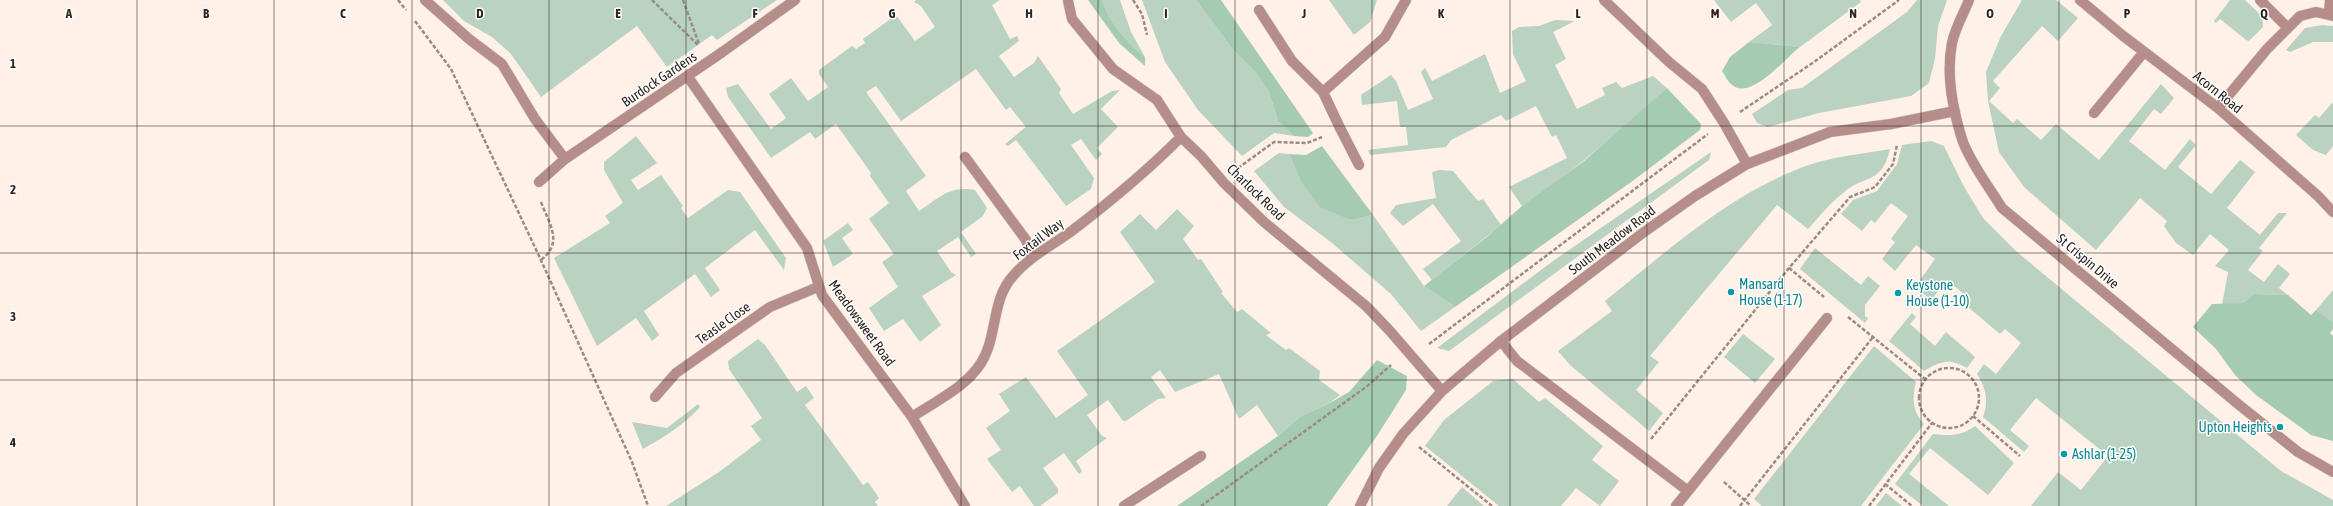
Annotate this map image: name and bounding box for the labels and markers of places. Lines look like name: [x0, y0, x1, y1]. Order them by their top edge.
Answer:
place label: Mansard House (1-17): [1739, 276, 1802, 308]
place label: Keystone House (1-10): [1906, 277, 1969, 309]
marker: Mansard House (1-17): [1726, 287, 1736, 297]
marker: Keystone House (1-10): [1893, 288, 1903, 298]
place label: Upton Heights: [2198, 419, 2272, 435]
marker: Upton Heights: [2275, 422, 2285, 432]
place label: Ashlar (1-25): [2072, 446, 2136, 462]
marker: Ashlar (1-25): [2059, 449, 2069, 459]

